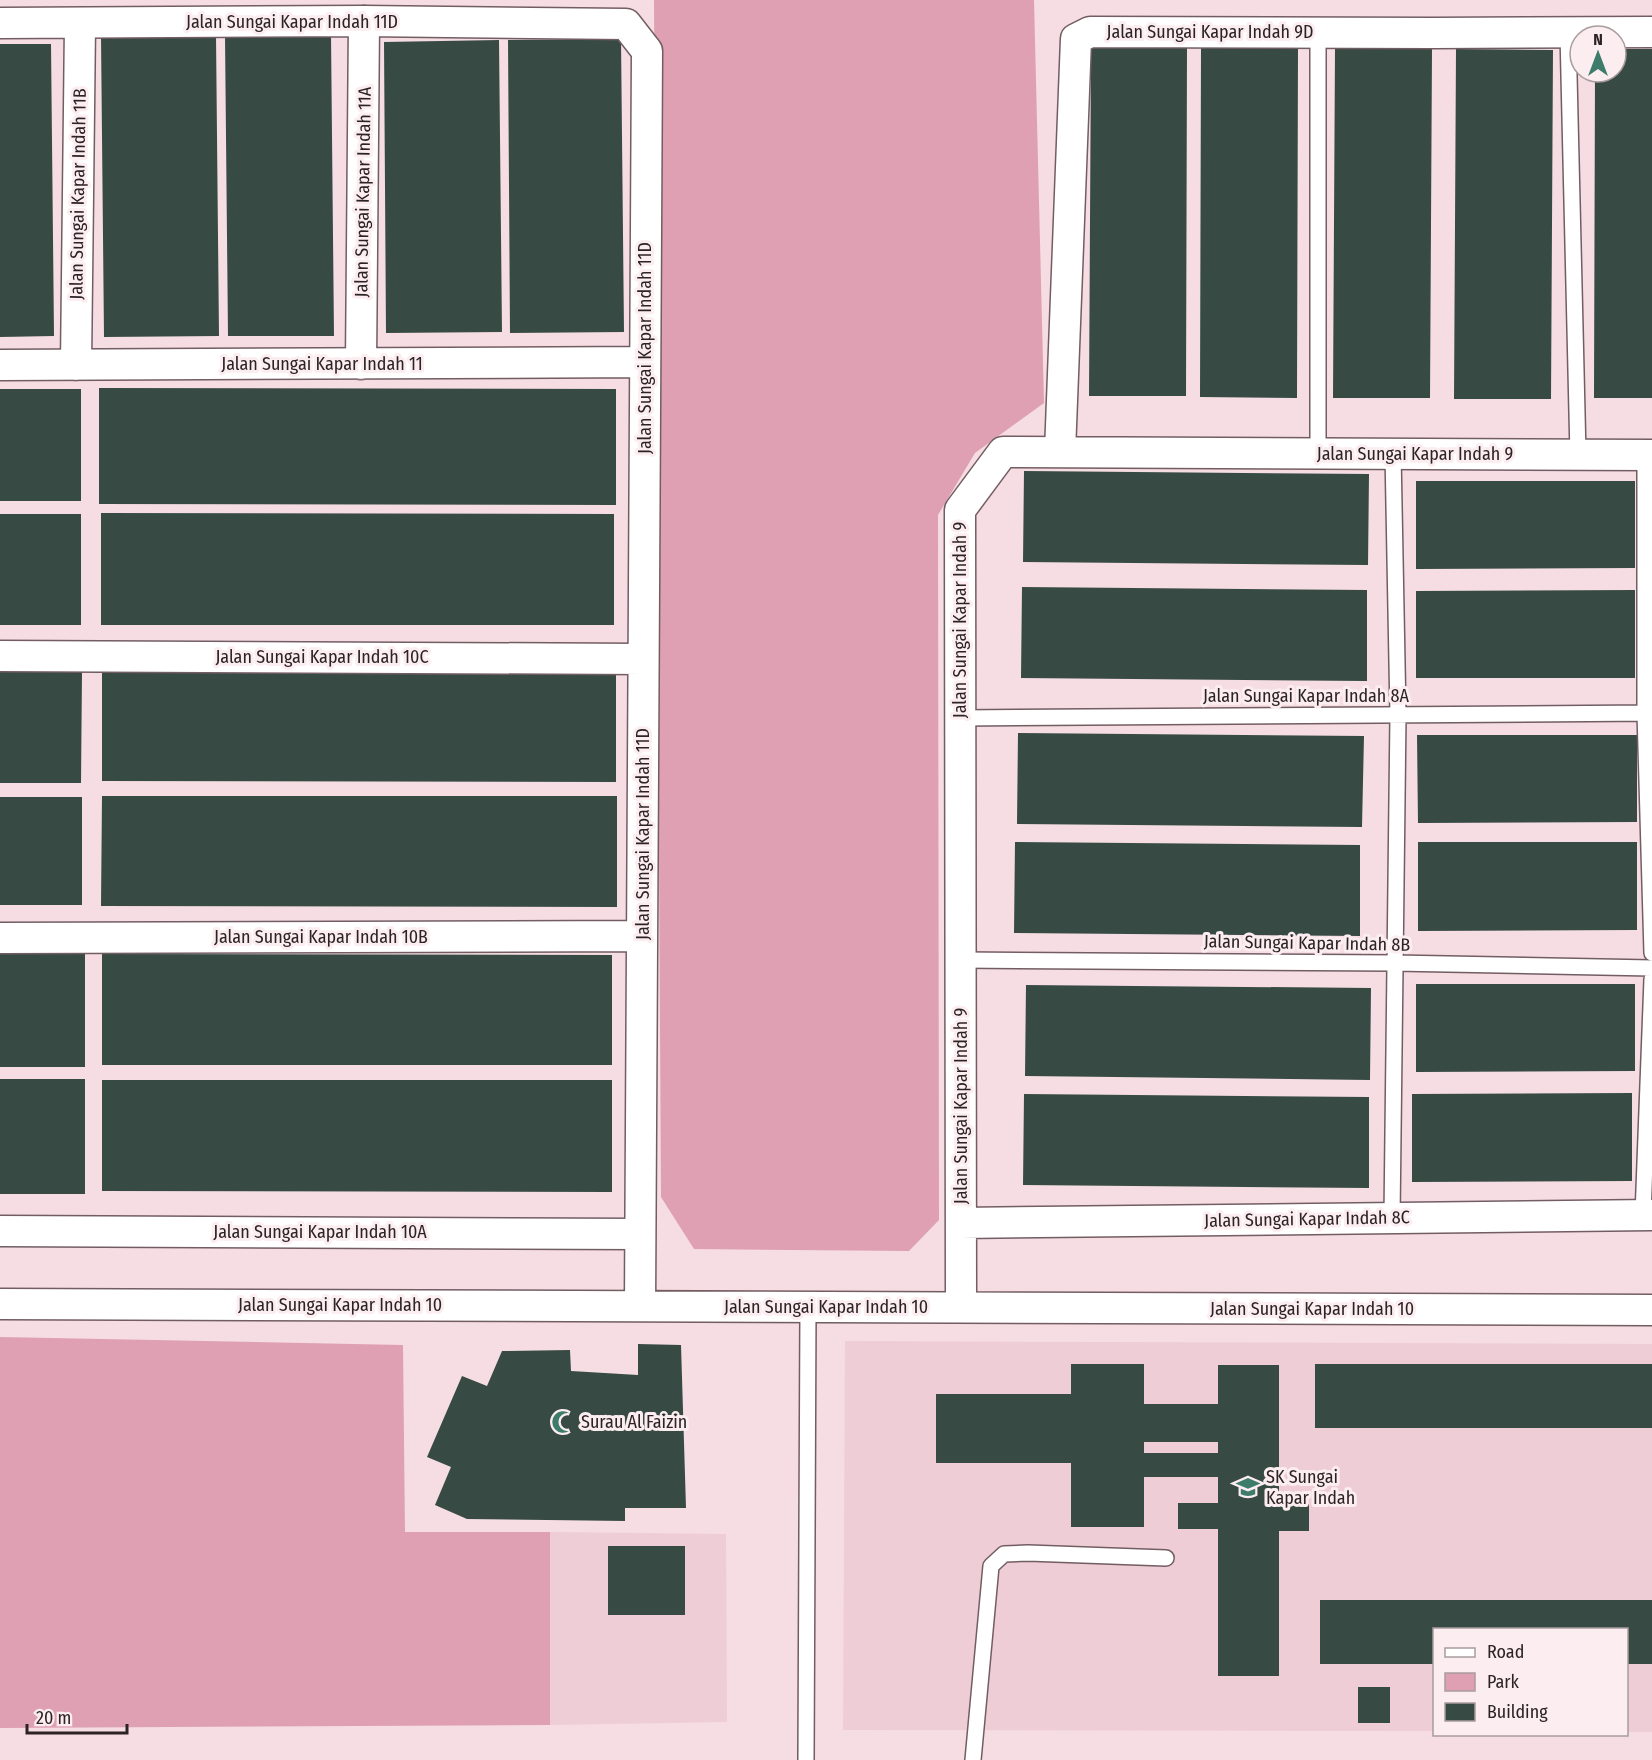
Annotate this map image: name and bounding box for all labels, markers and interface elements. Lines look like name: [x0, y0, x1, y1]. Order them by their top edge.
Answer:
street label: Jalan Sungai Kapar Indah 11D: [186, 11, 398, 33]
street label: Jalan Sungai Kapar Indah 9D: [1107, 21, 1313, 43]
north arrow: [1568, 24, 1628, 84]
text: N: [1593, 30, 1603, 49]
street label: Jalan Sungai Kapar Indah 11A: [350, 86, 376, 298]
street label: Jalan Sungai Kapar Indah 11B: [65, 88, 91, 300]
street label: Jalan Sungai Kapar Indah 11D: [634, 242, 656, 454]
street label: Jalan Sungai Kapar Indah 11: [221, 353, 423, 375]
street label: Jalan Sungai Kapar Indah 9: [1317, 443, 1513, 465]
street label: Jalan Sungai Kapar Indah 9: [949, 522, 971, 718]
street label: Jalan Sungai Kapar Indah 10C: [215, 646, 429, 668]
street label: Jalan Sungai Kapar Indah 8A: [1203, 685, 1410, 707]
street label: Jalan Sungai Kapar Indah 11D: [632, 728, 654, 940]
street label: Jalan Sungai Kapar Indah 10B: [214, 926, 428, 948]
street label: Jalan Sungai Kapar Indah 8B: [1204, 930, 1411, 956]
street label: Jalan Sungai Kapar Indah 9: [950, 1008, 972, 1204]
street label: Jalan Sungai Kapar Indah 8C: [1204, 1206, 1410, 1232]
street label: Jalan Sungai Kapar Indah 10A: [213, 1221, 427, 1243]
street label: Jalan Sungai Kapar Indah 10: [238, 1294, 442, 1316]
street label: Jalan Sungai Kapar Indah 10: [724, 1296, 928, 1318]
street label: Jalan Sungai Kapar Indah 10: [1210, 1298, 1414, 1320]
mosque icon: Surau Al Faizin: [550, 1409, 576, 1435]
place label: Surau Al Faizin: [581, 1411, 687, 1433]
place label: SK Sungai Kapar Indah: [1266, 1466, 1355, 1509]
school or university icon: SK Sungai Kapar Indah: [1235, 1474, 1261, 1500]
legend: [1433, 1628, 1628, 1736]
text: Road: [1487, 1641, 1524, 1663]
text: Park: [1487, 1671, 1520, 1693]
scale bar: [27, 1697, 128, 1735]
text: Building: [1487, 1701, 1548, 1723]
text: 20 m: [36, 1707, 71, 1729]

